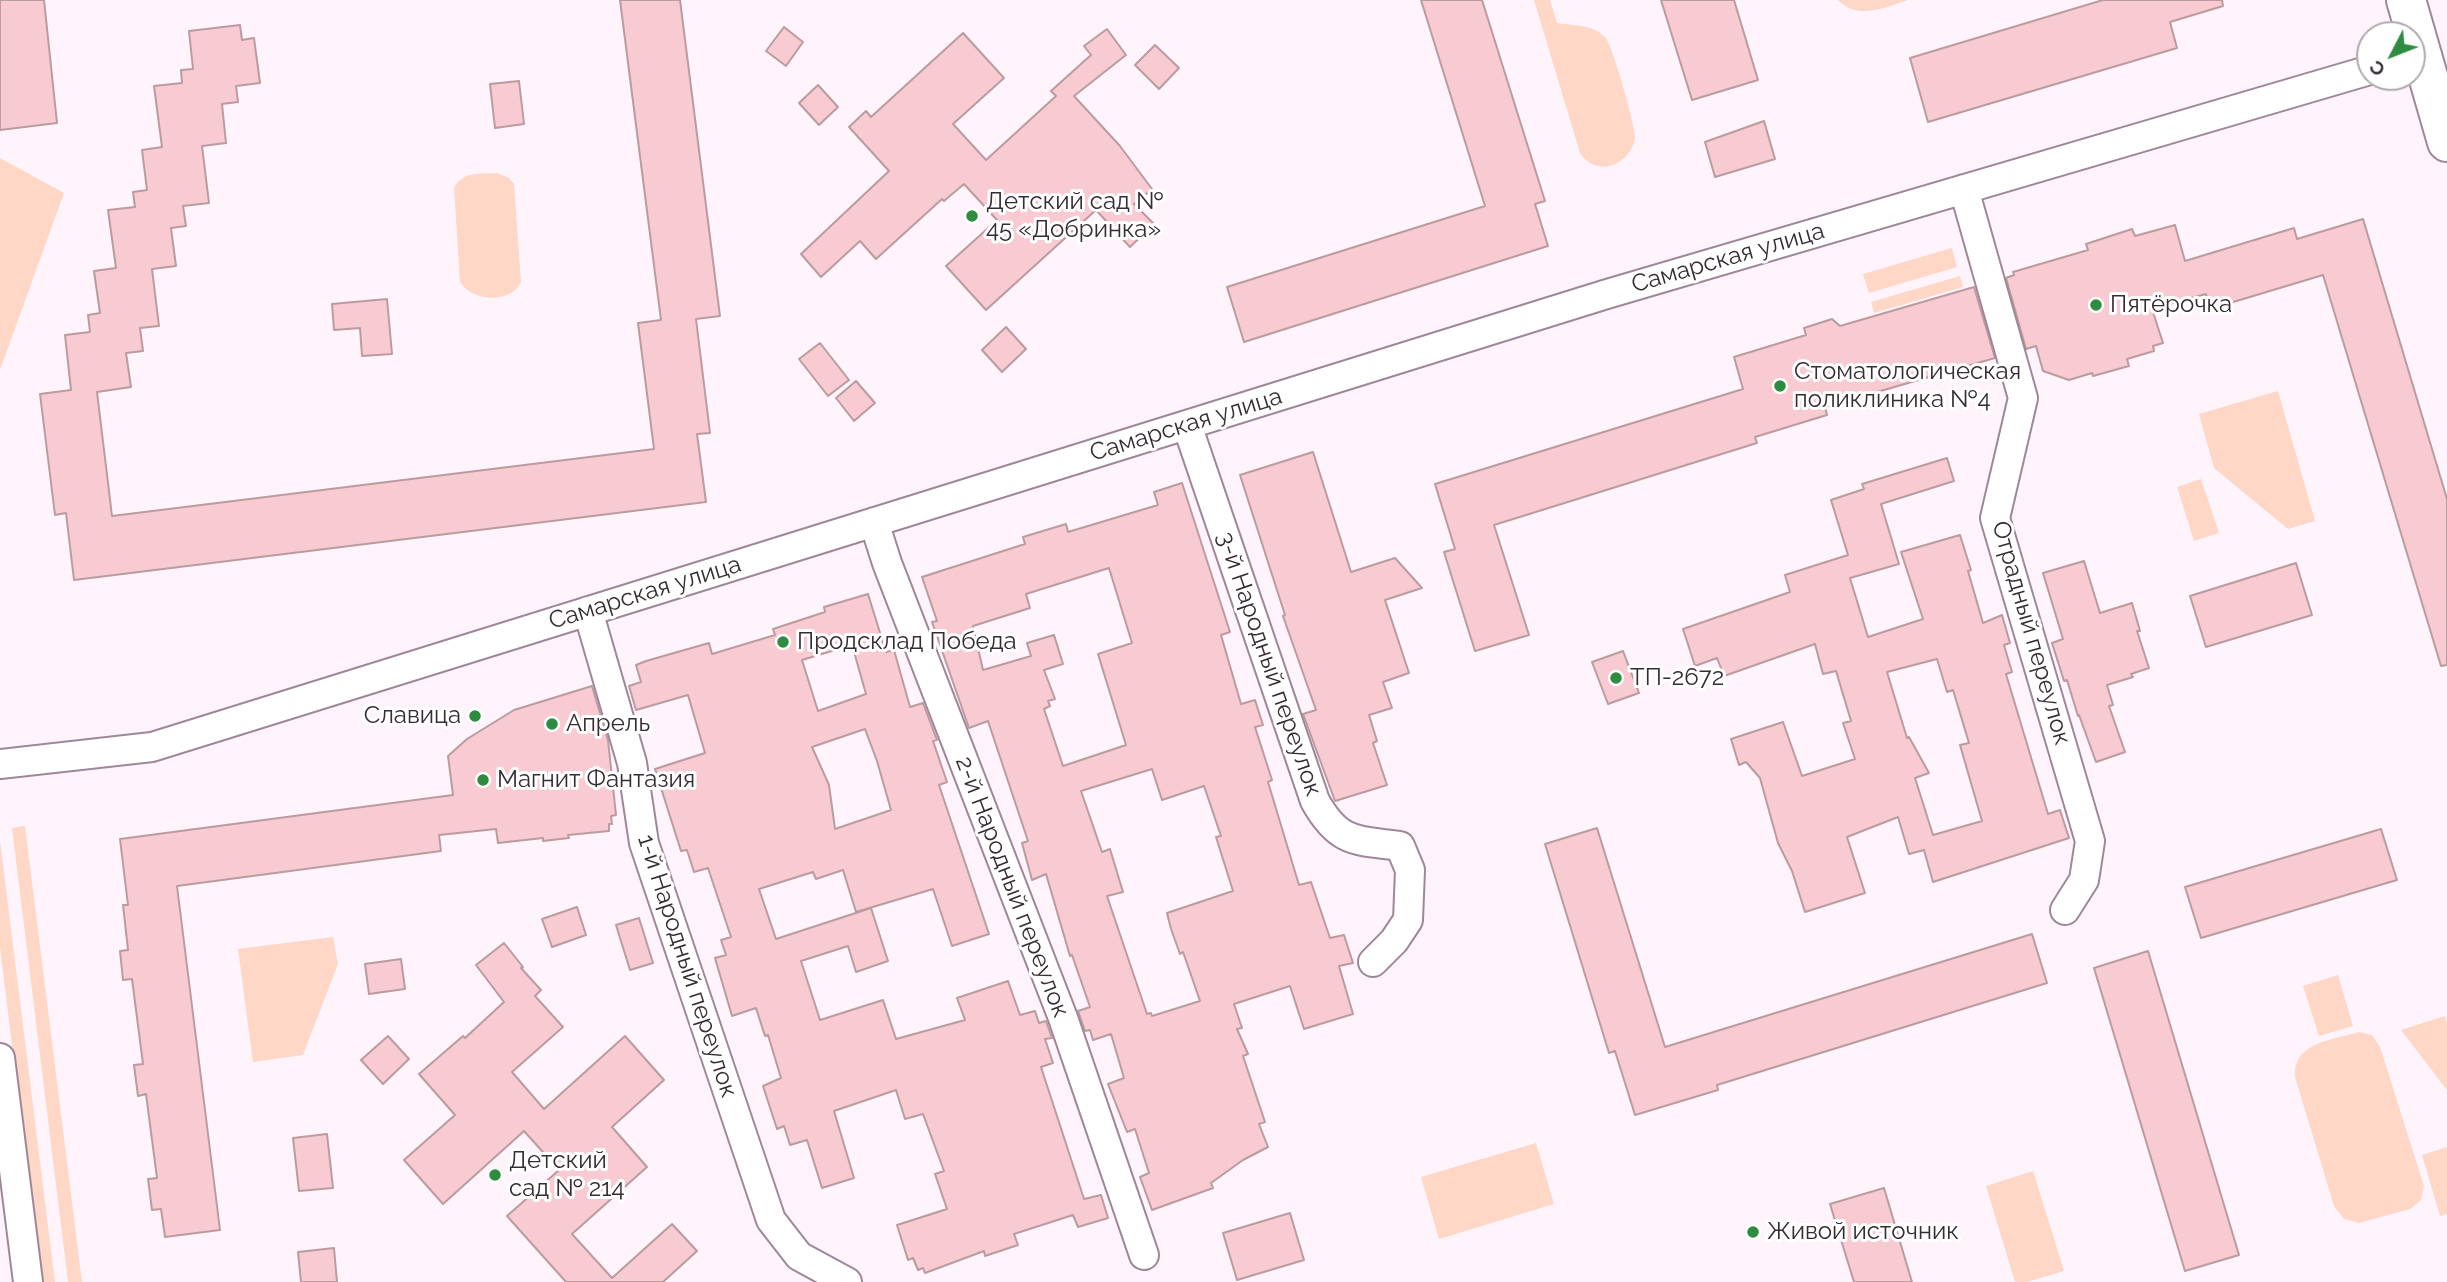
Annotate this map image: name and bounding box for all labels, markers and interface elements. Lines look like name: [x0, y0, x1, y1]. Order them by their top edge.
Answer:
north arrow: [2356, 21, 2426, 91]
text: С: [2364, 57, 2389, 81]
place label: Детский сад № 45 «Добринка»: [986, 188, 1163, 244]
marker: Детский сад № 45 «Добринка»: [964, 208, 980, 224]
street label: Самарская улица: [1628, 217, 1828, 299]
place label: Пятёрочка: [2110, 291, 2232, 319]
marker: Пятёрочка: [2088, 297, 2104, 313]
place label: Стоматологическая поликлиника №4: [1794, 358, 2021, 414]
marker: Стоматологическая поликлиника №4: [1772, 378, 1788, 394]
street label: Самарская улица: [1086, 382, 1286, 468]
street label: Отрадный переулок: [1985, 518, 2077, 748]
street label: 3-й Народный переулок: [1210, 528, 1328, 800]
street label: Самарская улица: [545, 550, 745, 636]
place label: Продсклад Победа: [797, 628, 1017, 656]
marker: Продсклад Победа: [775, 634, 791, 650]
place label: ТП-2672: [1630, 664, 1724, 692]
marker: ТП-2672: [1608, 670, 1624, 686]
place label: Славица: [364, 702, 461, 730]
marker: Славица: [467, 708, 483, 724]
place label: Апрель: [566, 710, 650, 738]
marker: Апрель: [544, 716, 560, 732]
street label: 2-й Народный переулок: [949, 753, 1075, 1021]
place label: Магнит Фантазия: [497, 766, 695, 794]
marker: Магнит Фантазия: [475, 772, 491, 788]
street label: 1-й Народный переулок: [631, 831, 743, 1101]
place label: Детский сад № 214: [509, 1147, 625, 1203]
marker: Детский сад № 214: [487, 1167, 503, 1183]
place label: Живой источник: [1767, 1218, 1959, 1246]
marker: Живой источник: [1745, 1224, 1761, 1240]

